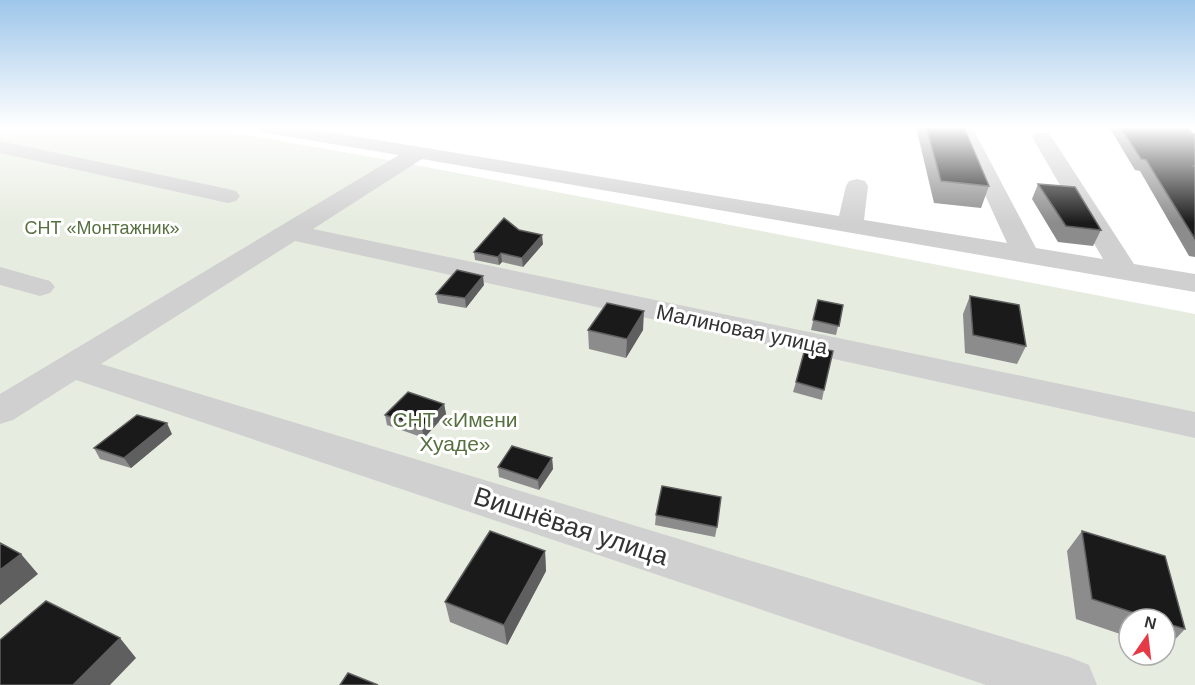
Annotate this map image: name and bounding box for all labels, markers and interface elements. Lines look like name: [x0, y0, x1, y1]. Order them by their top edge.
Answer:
park label: СНТ «Монтажник»: [24, 218, 180, 238]
street label: Малиновая улица: [654, 300, 830, 358]
park label: СНТ «Имени Хуаде»: [392, 408, 518, 455]
street label: Вишнёвая улица: [470, 480, 672, 572]
north arrow: [1117, 607, 1177, 667]
text: N: [1143, 613, 1158, 633]

